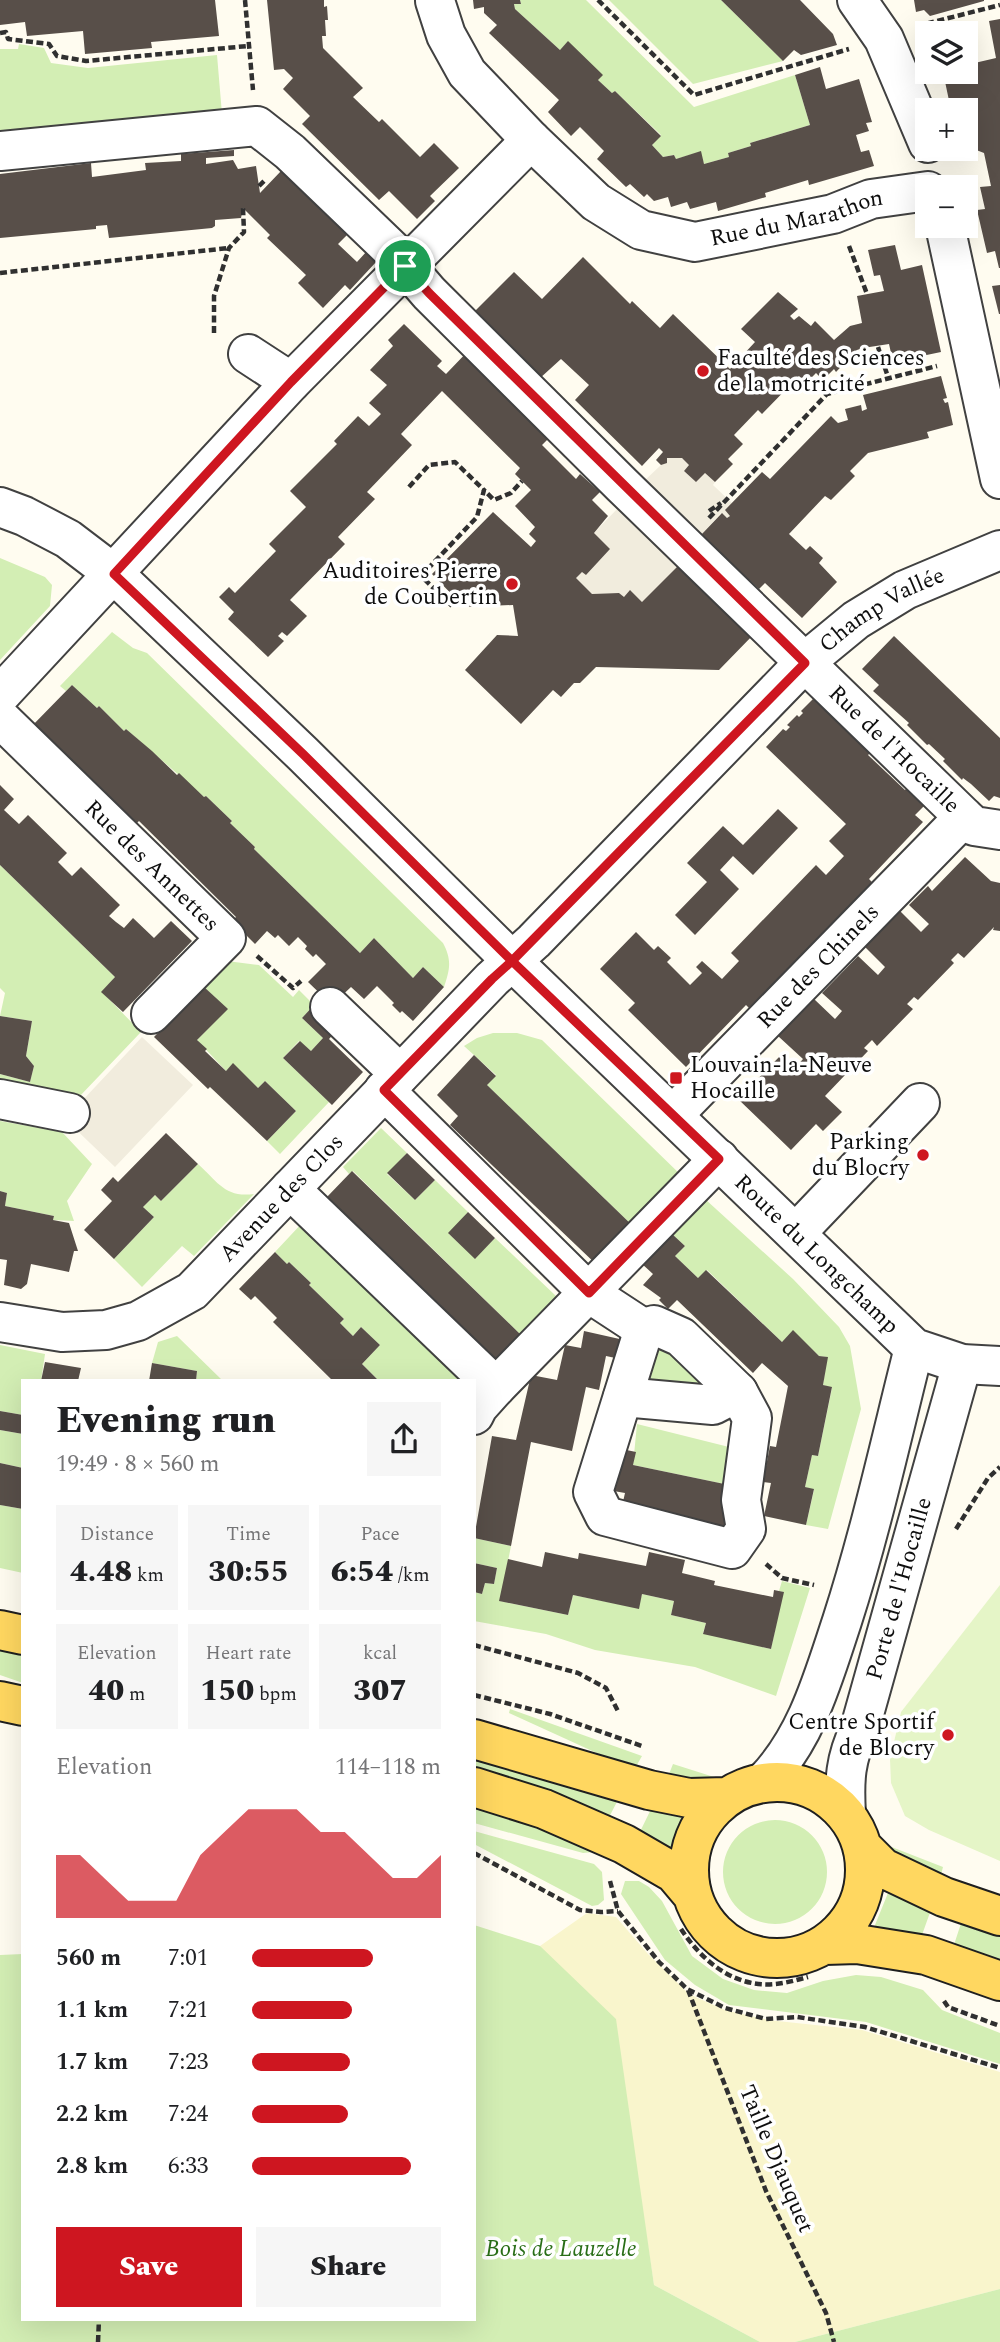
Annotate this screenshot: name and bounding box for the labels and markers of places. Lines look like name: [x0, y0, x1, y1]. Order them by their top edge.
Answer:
pin: [375, 236, 435, 296]
place label: Faculté des Sciences de la motricité: [717, 341, 925, 402]
marker: Faculté des Sciences de la motricité: [695, 363, 711, 379]
place label: Auditoires Pierre de Coubertin: [322, 554, 498, 615]
marker: Auditoires Pierre de Coubertin: [504, 576, 520, 592]
place label: Louvain-la-Neuve Hocaille: [690, 1048, 872, 1109]
marker: Louvain-la-Neuve Hocaille: [668, 1070, 684, 1086]
place label: Parking du Blocry: [812, 1125, 910, 1186]
marker: Parking du Blocry: [915, 1147, 931, 1163]
place label: Centre Sportif de Blocry: [788, 1705, 936, 1766]
marker: Centre Sportif de Blocry: [940, 1727, 956, 1743]

